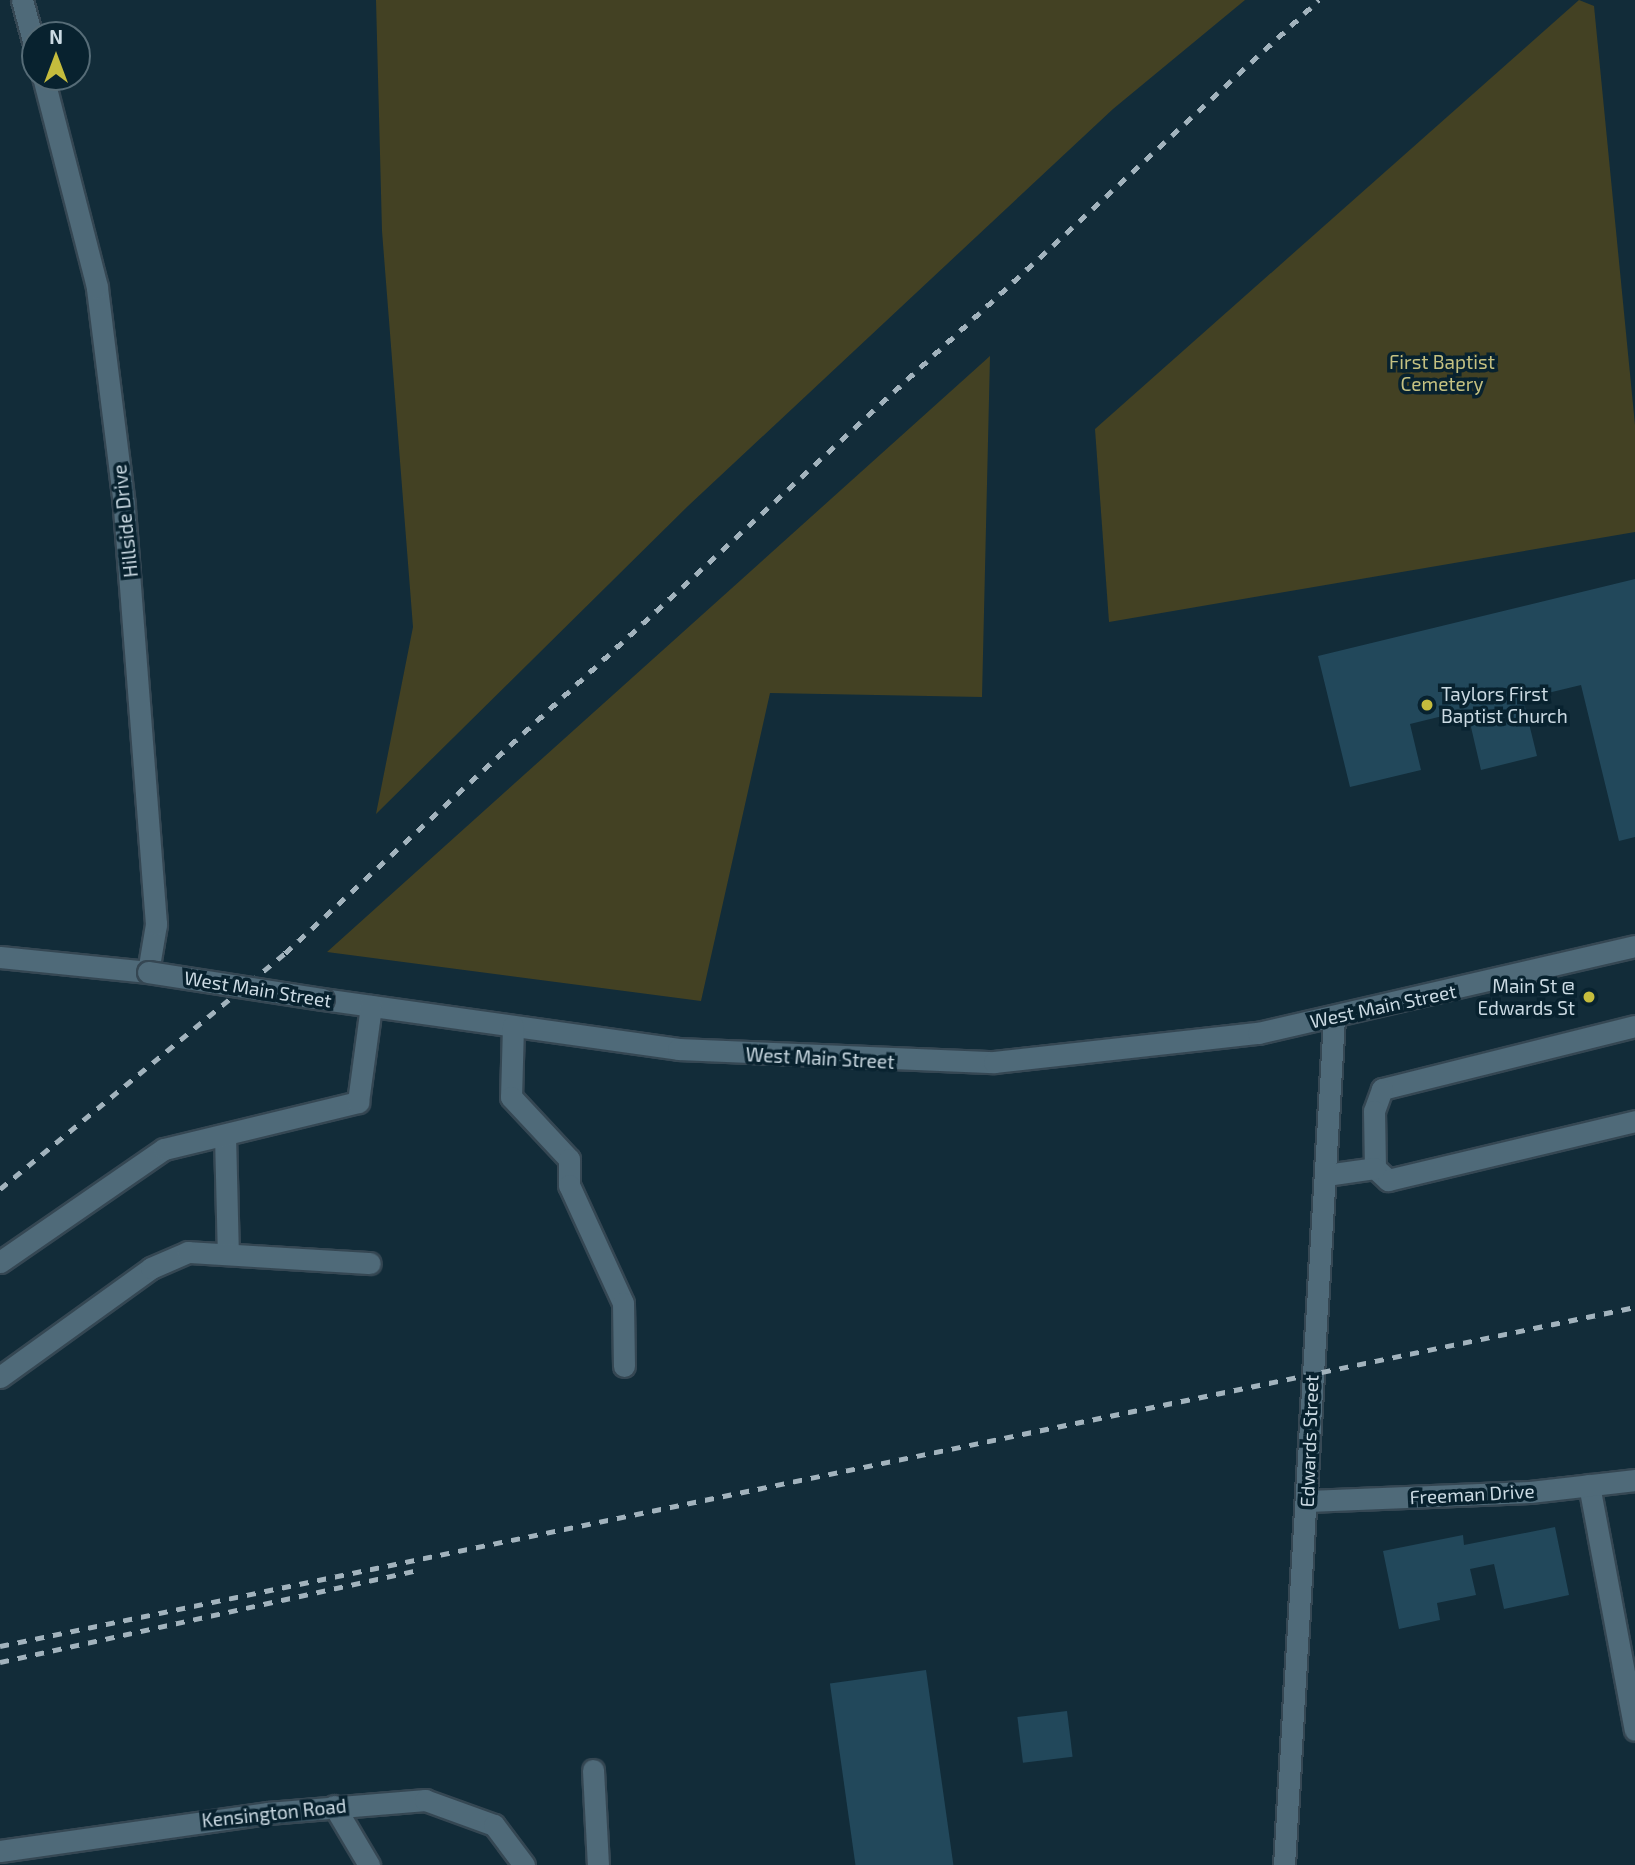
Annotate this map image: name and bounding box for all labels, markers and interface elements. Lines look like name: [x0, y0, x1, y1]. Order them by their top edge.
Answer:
north arrow: [21, 21, 91, 91]
text: N: [49, 25, 63, 48]
park label: First Baptist Cemetery: [1389, 351, 1495, 395]
street label: Hillside Drive: [108, 463, 142, 579]
place label: Taylors First Baptist Church: [1441, 683, 1568, 727]
marker: Taylors First Baptist Church: [1419, 697, 1435, 713]
street label: West Main Street: [183, 966, 333, 1012]
place label: Main St @ Edwards St: [1477, 975, 1575, 1019]
street label: West Main Street: [1308, 979, 1458, 1033]
marker: Main St @ Edwards St: [1581, 989, 1597, 1005]
street label: West Main Street: [745, 1043, 895, 1073]
street label: Edwards Street: [1295, 1374, 1323, 1508]
street label: Freeman Drive: [1409, 1479, 1535, 1509]
street label: Kensington Road: [201, 1794, 347, 1832]

